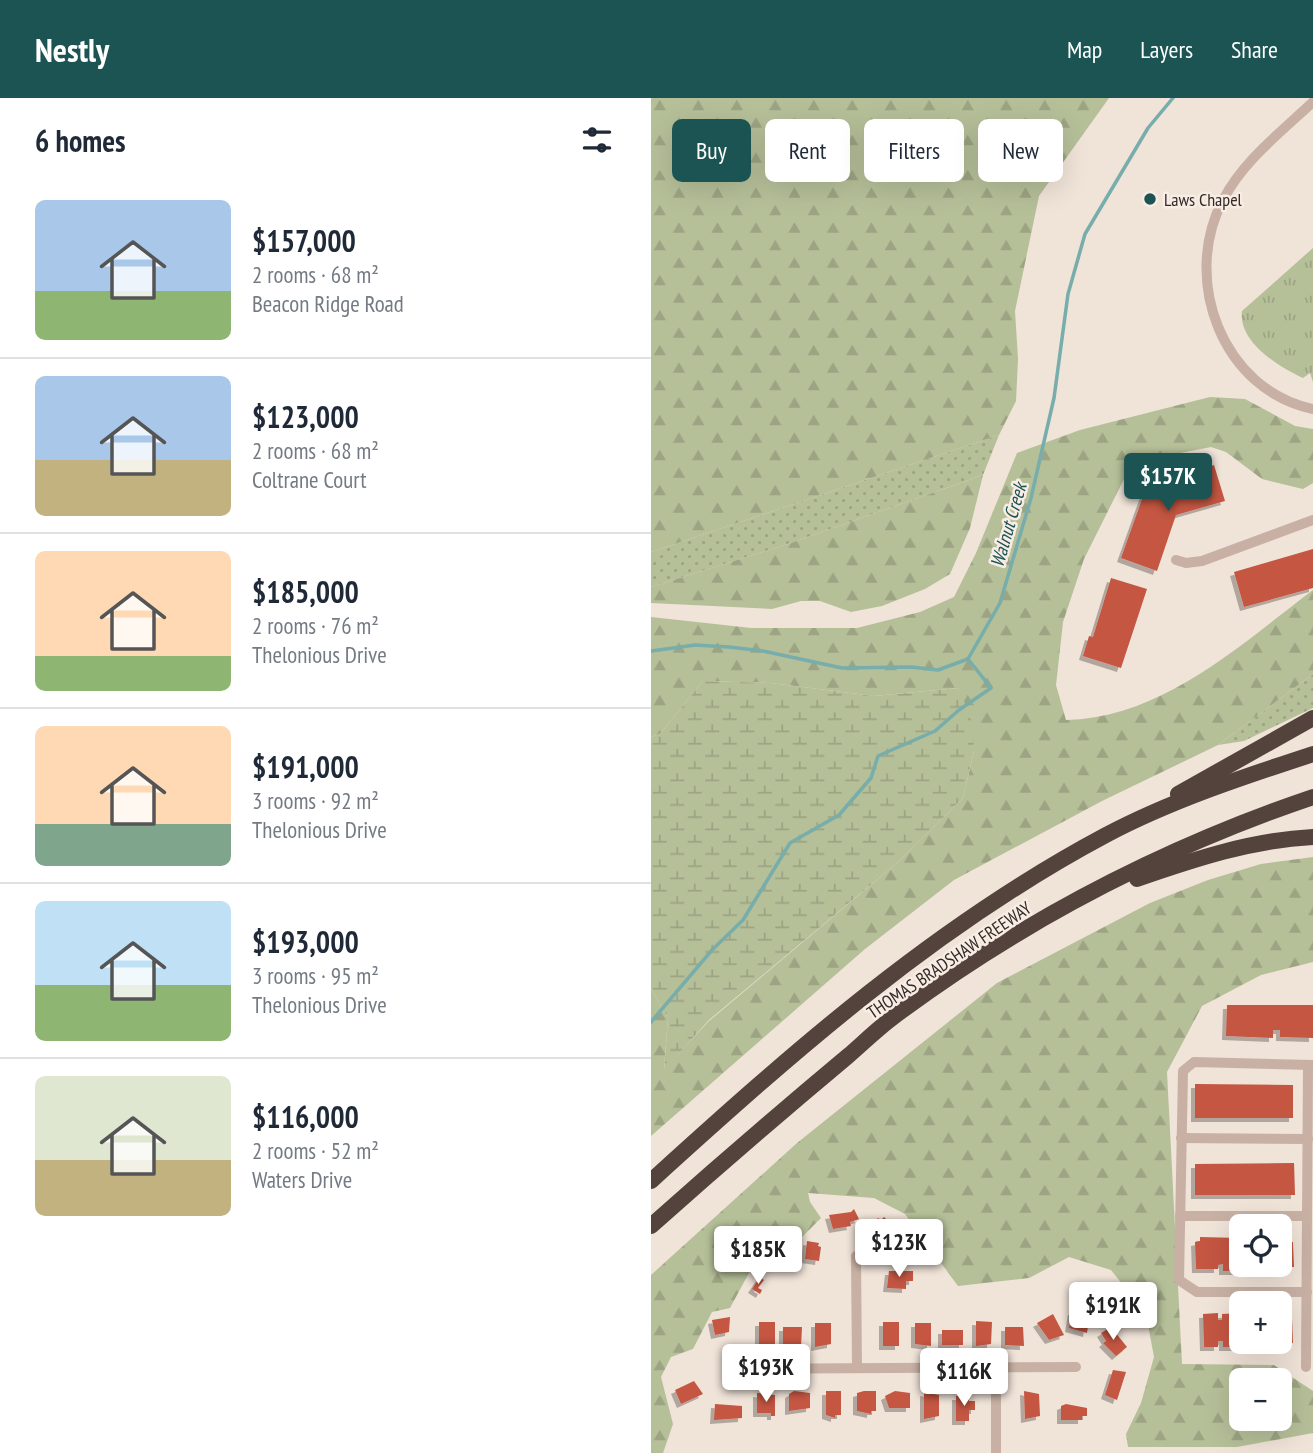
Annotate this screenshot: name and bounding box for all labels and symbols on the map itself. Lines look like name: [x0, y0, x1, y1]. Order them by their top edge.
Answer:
place label: Laws Chapel: [1164, 188, 1243, 211]
marker: Laws Chapel: [1142, 191, 1158, 207]
pin: $157K: [1119, 454, 1217, 513]
water label: Walnut Creek: [985, 478, 1032, 570]
street label: THOMAS BRADSHAW FREEWAY: [862, 896, 1036, 1024]
pin: $123K: [850, 1220, 948, 1279]
pin: $185K: [709, 1226, 807, 1286]
pin: $191K: [1064, 1282, 1162, 1342]
pin: $193K: [717, 1344, 815, 1404]
pin: $116K: [915, 1348, 1013, 1408]

